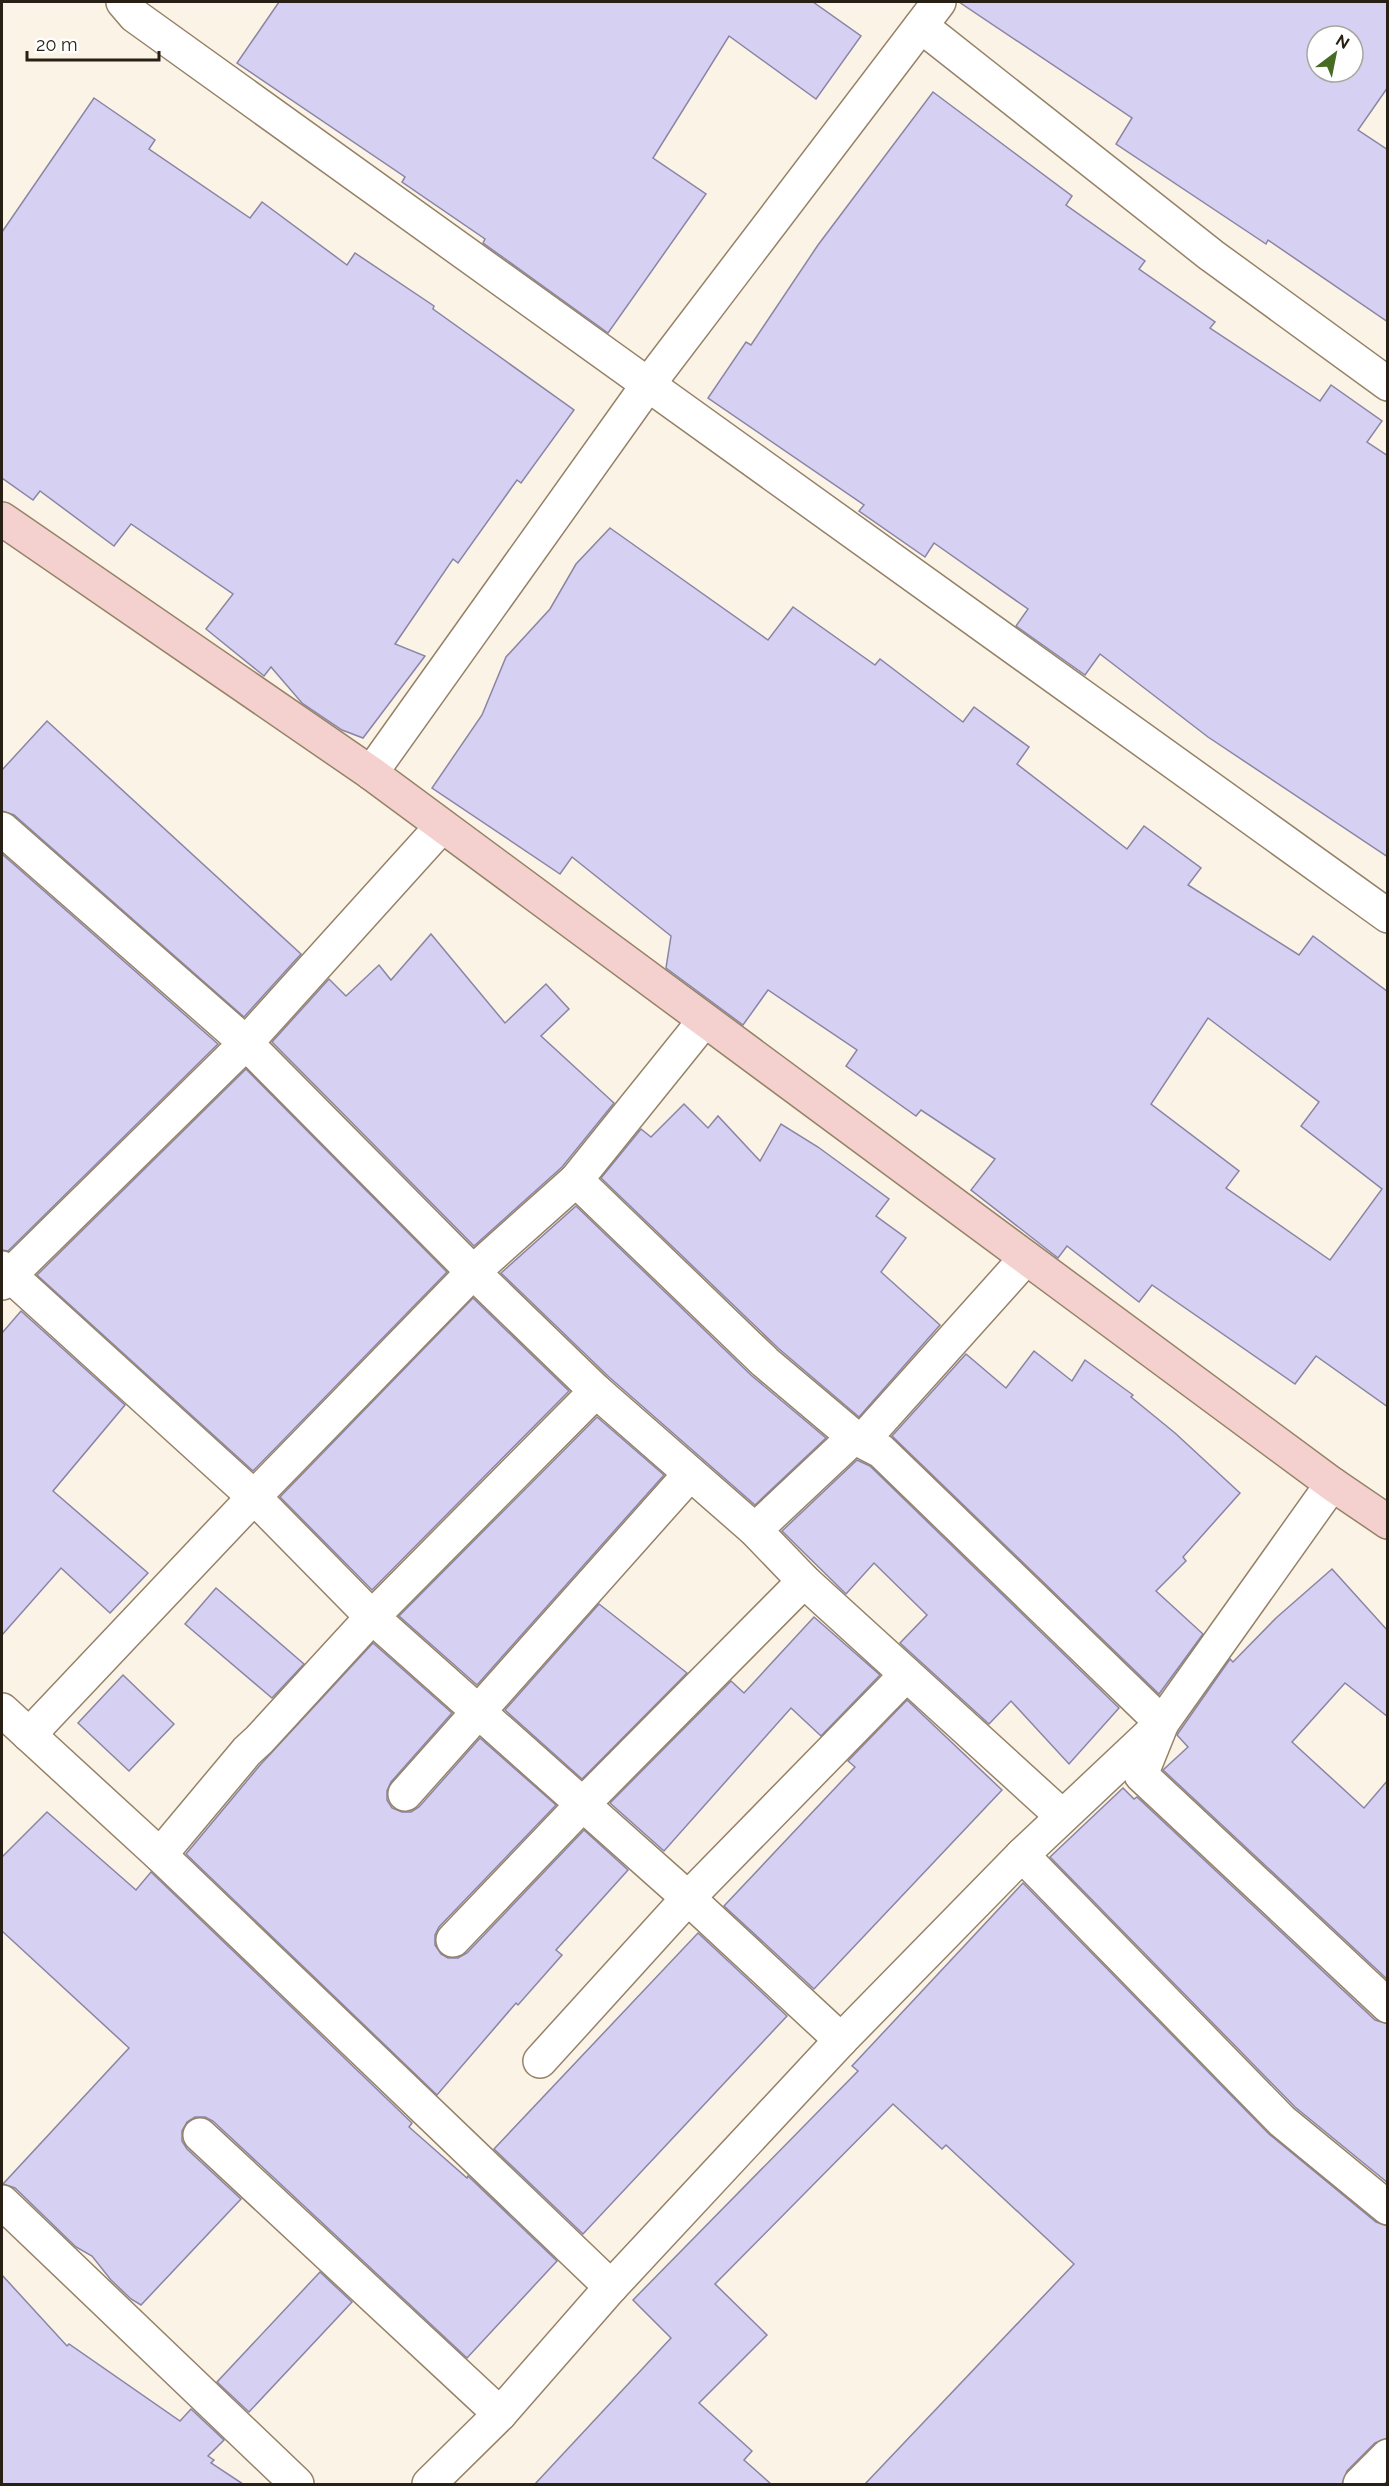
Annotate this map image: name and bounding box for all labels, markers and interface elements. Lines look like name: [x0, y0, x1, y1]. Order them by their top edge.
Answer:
scale bar: [27, 24, 159, 62]
north arrow: [1305, 24, 1365, 84]
text: N: [1332, 30, 1353, 53]
text: 20 m: [36, 34, 78, 55]

